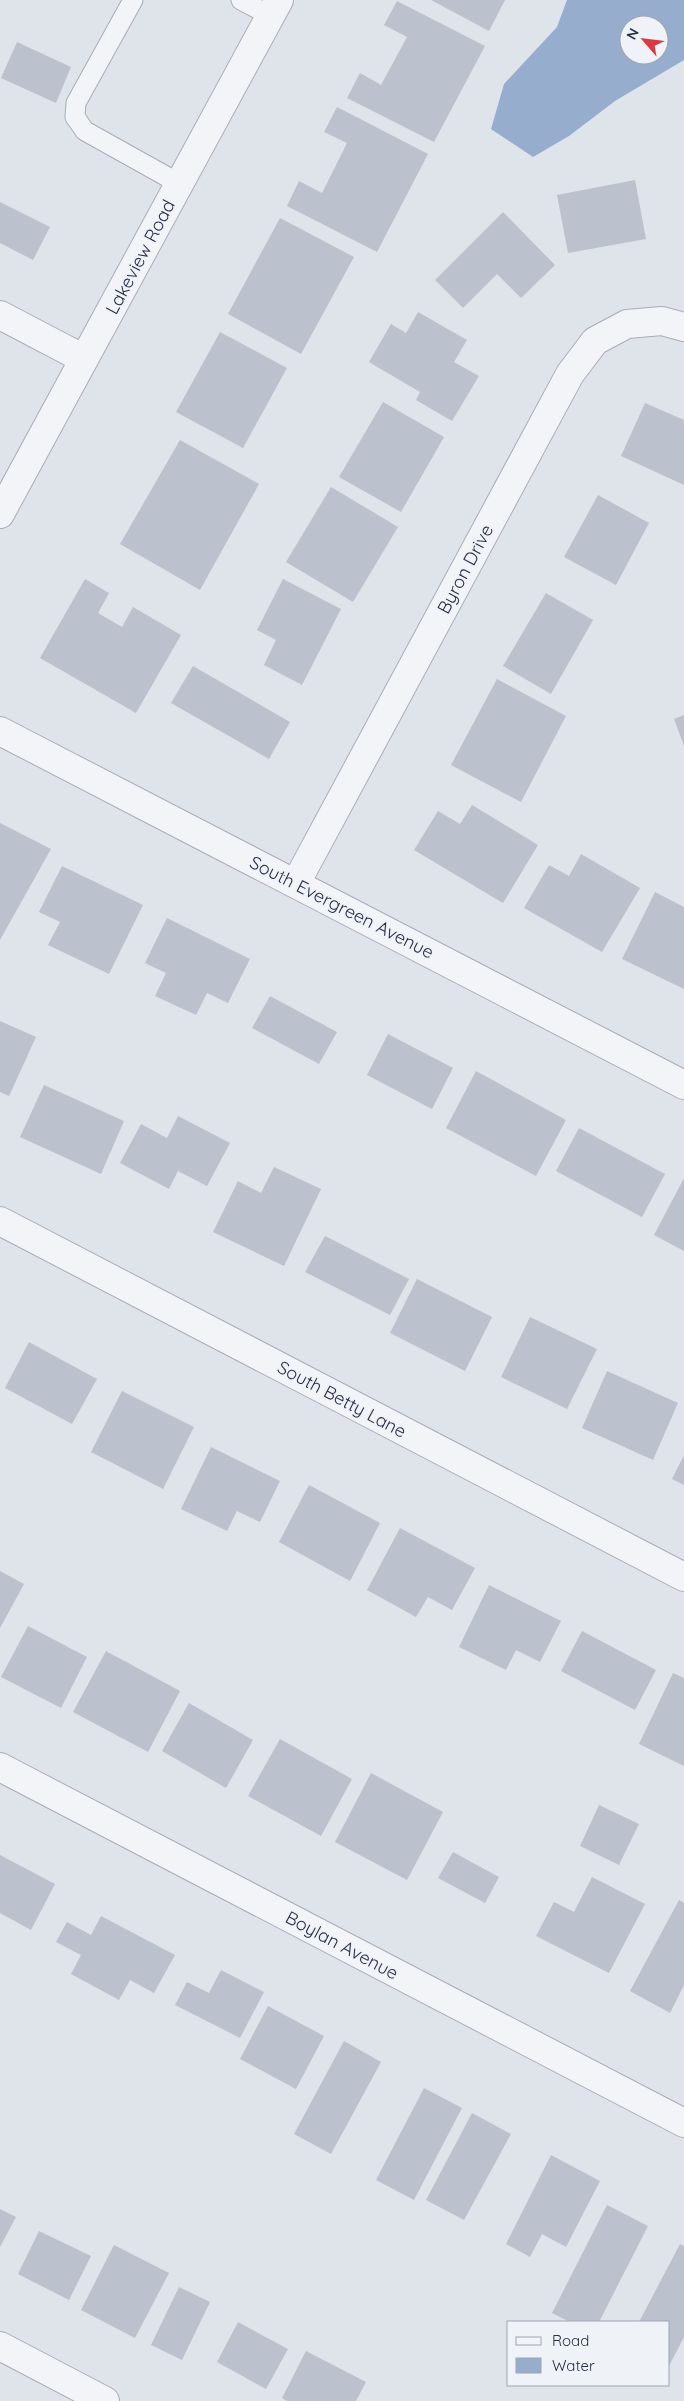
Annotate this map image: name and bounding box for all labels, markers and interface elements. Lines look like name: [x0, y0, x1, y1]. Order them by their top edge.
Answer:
north arrow: [619, 15, 669, 65]
text: N: [622, 25, 643, 43]
street label: Lakeview Road: [100, 196, 180, 318]
street label: Byron Drive: [432, 520, 498, 618]
street label: South Evergreen Avenue: [246, 851, 438, 963]
street label: South Betty Lane: [274, 1355, 410, 1443]
street label: Boylan Avenue: [282, 1906, 402, 1984]
legend: [507, 2321, 669, 2386]
text: Road: [552, 2331, 589, 2350]
text: Water: [552, 2356, 595, 2375]

